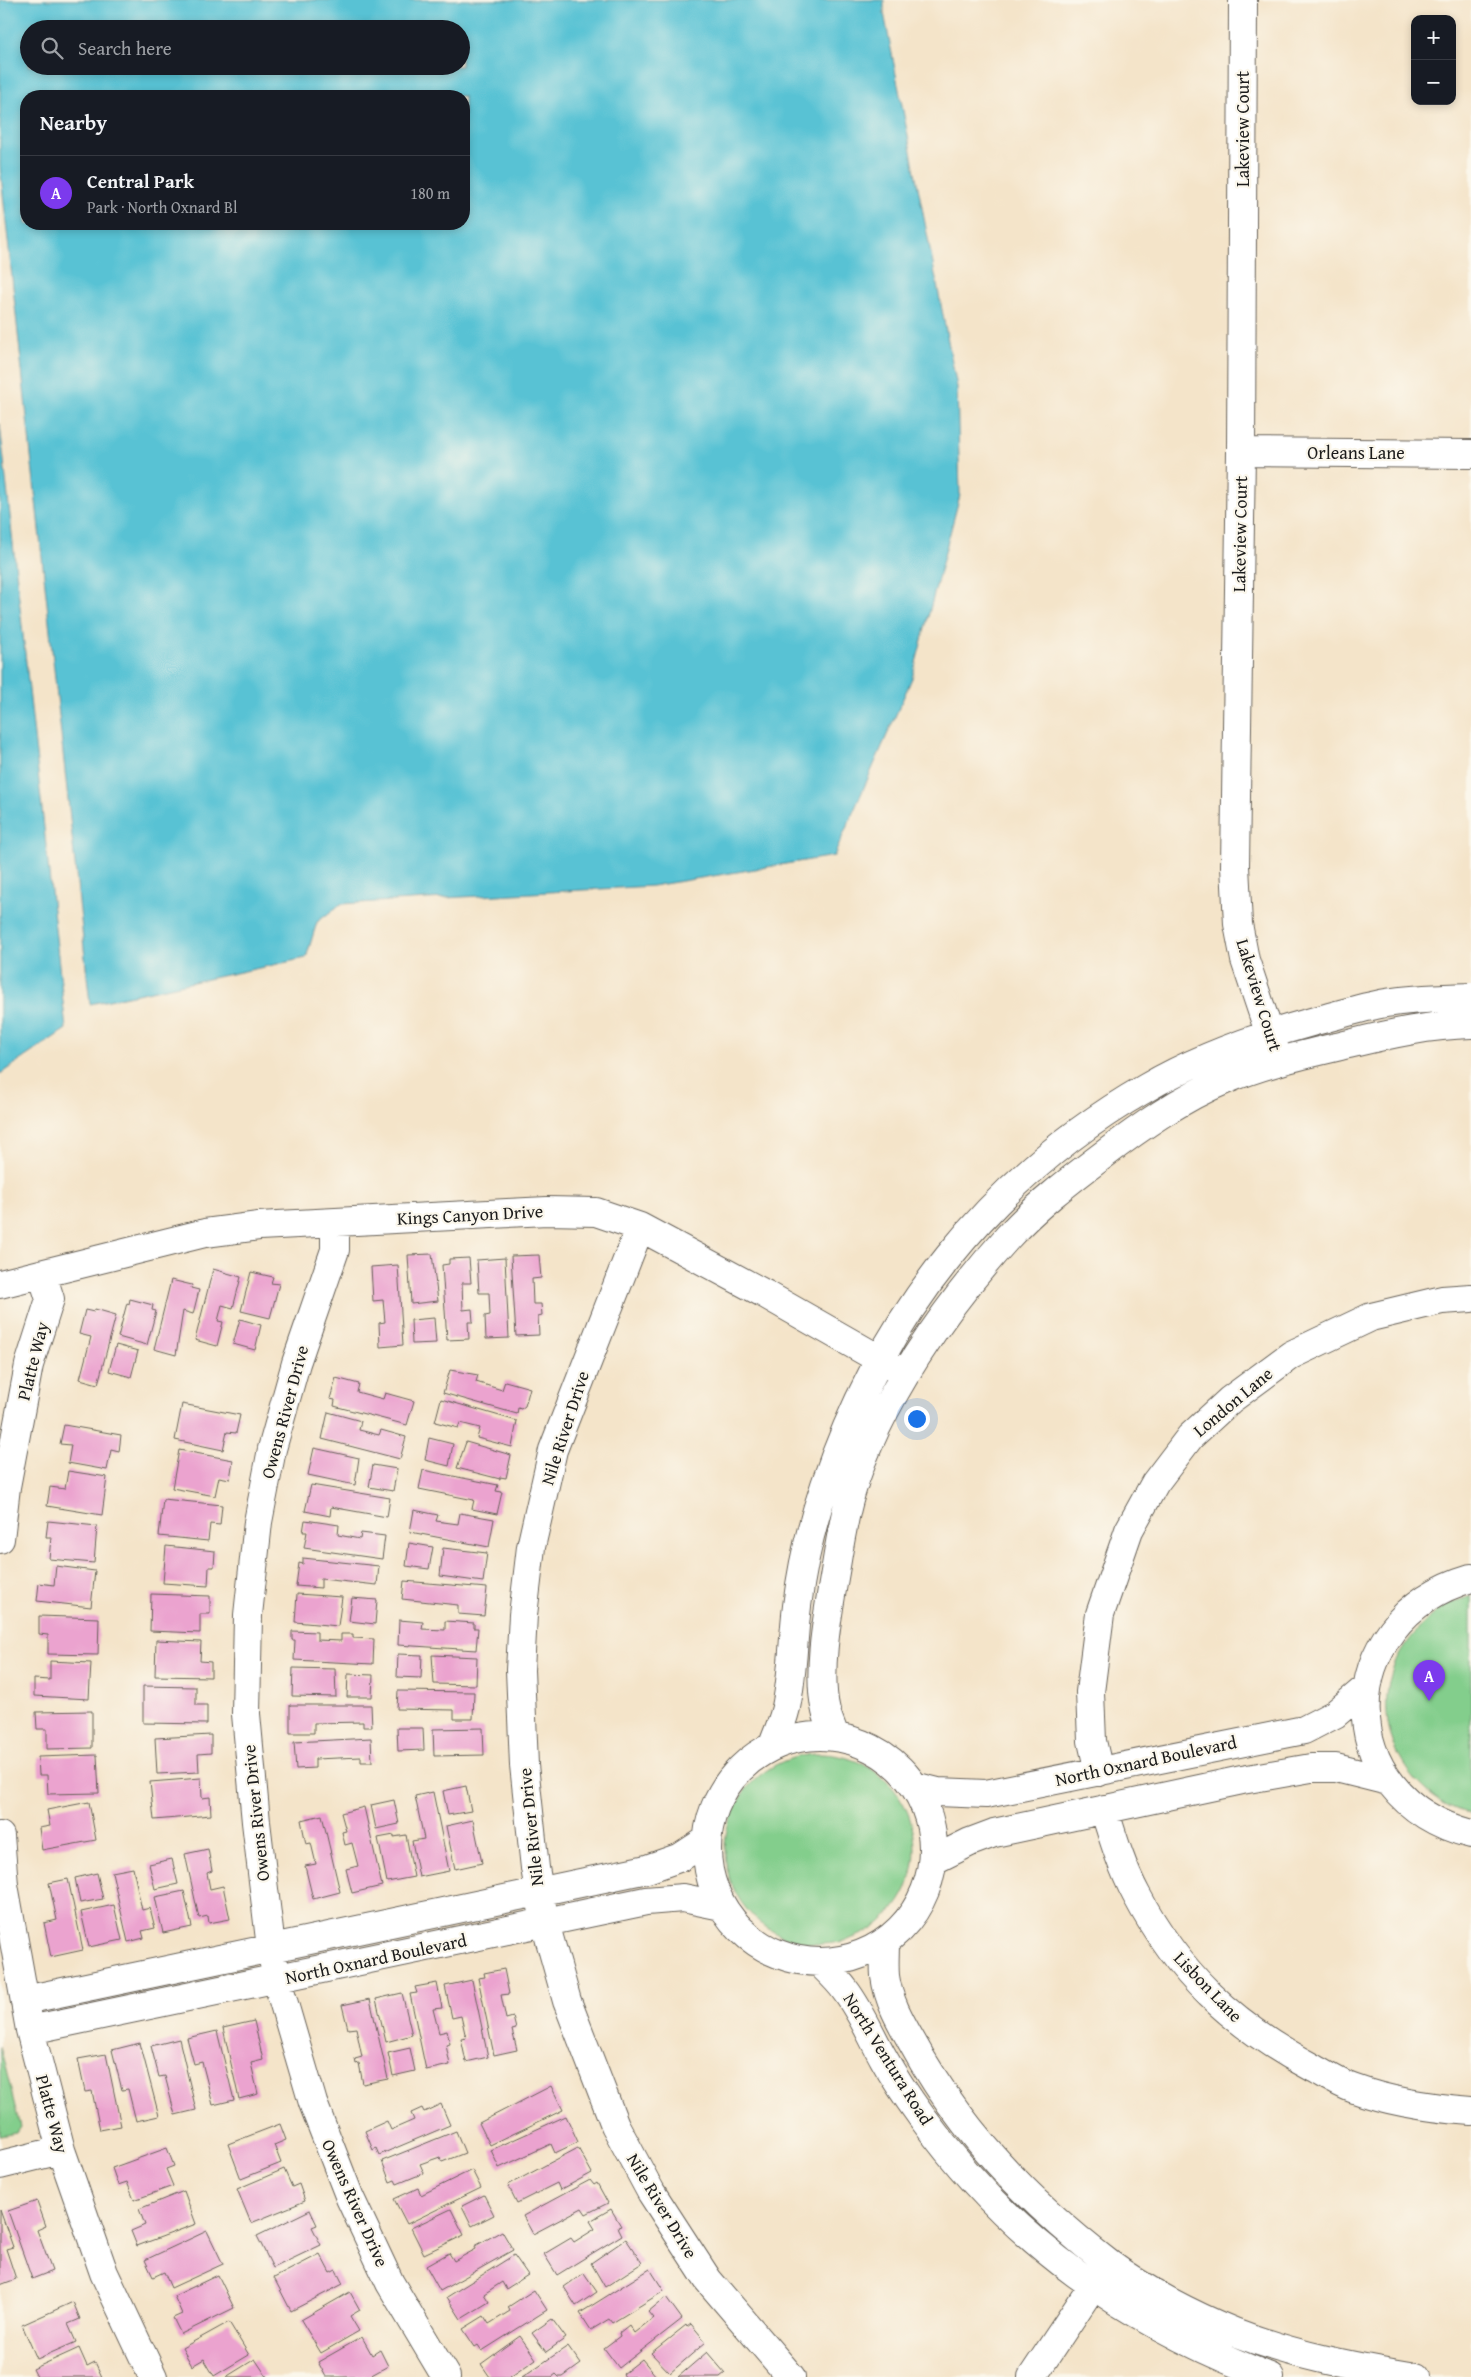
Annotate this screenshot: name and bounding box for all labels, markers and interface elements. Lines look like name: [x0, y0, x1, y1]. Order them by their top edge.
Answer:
map controls: [1411, 15, 1456, 105]
button: +: [1411, 15, 1456, 60]
search box: [20, 20, 470, 75]
icon: search: [38, 34, 66, 62]
text: Search here: [78, 34, 172, 62]
button: −: [1411, 60, 1456, 105]
street label: Lakeview Court: [1229, 70, 1256, 187]
text: Nearby: [40, 107, 107, 138]
text: Central Park: [87, 167, 194, 195]
text: A: [51, 181, 61, 205]
text: 180 m: [410, 181, 450, 205]
text: Park · North Oxnard Bl: [87, 195, 237, 219]
street label: Orleans Lane: [1307, 439, 1405, 466]
street label: Lakeview Court: [1225, 475, 1254, 592]
street label: Lakeview Court: [1230, 935, 1290, 1055]
street label: Kings Canyon Drive: [396, 1197, 544, 1232]
street label: Platte Way: [10, 1319, 55, 1403]
street label: Owens River Drive: [254, 1342, 315, 1482]
street label: London Lane: [1187, 1360, 1278, 1443]
street label: Nile River Drive: [533, 1367, 596, 1488]
your location: [904, 1406, 930, 1432]
pin: A: [1413, 1660, 1445, 1701]
street label: North Oxnard Boulevard: [1053, 1728, 1240, 1793]
street label: Owens River Drive: [235, 1743, 276, 1883]
street label: Nile River Drive: [511, 1767, 550, 1887]
street label: North Oxnard Boulevard: [283, 1926, 470, 1991]
street label: Lisbon Lane: [1168, 1945, 1249, 2028]
street label: North Ventura Road: [837, 1987, 940, 2130]
street label: Platte Way: [29, 2072, 76, 2156]
street label: Owens River Drive: [315, 2135, 396, 2271]
street label: Nile River Drive: [620, 2148, 705, 2263]

